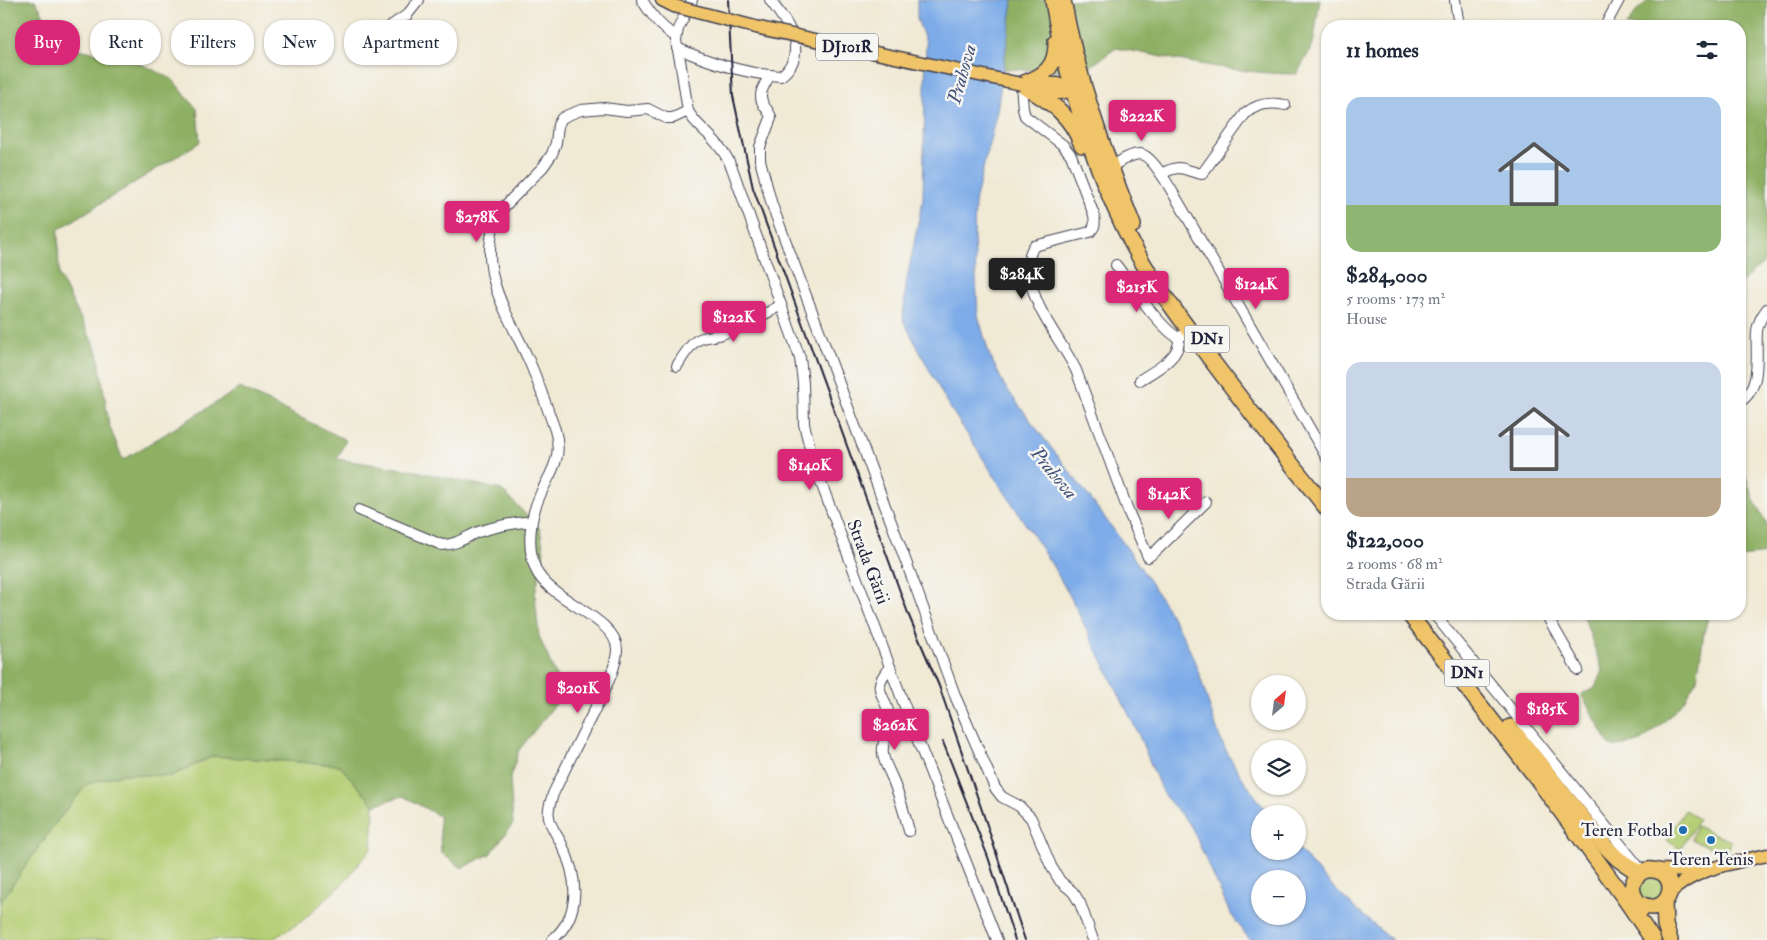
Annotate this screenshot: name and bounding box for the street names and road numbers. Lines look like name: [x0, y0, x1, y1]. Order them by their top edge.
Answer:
road number: DJ101R: [816, 34, 878, 61]
road number: DN1: [1184, 326, 1230, 352]
street label: Strada Gării: [841, 516, 895, 608]
road number: DN1: [1444, 660, 1490, 686]

